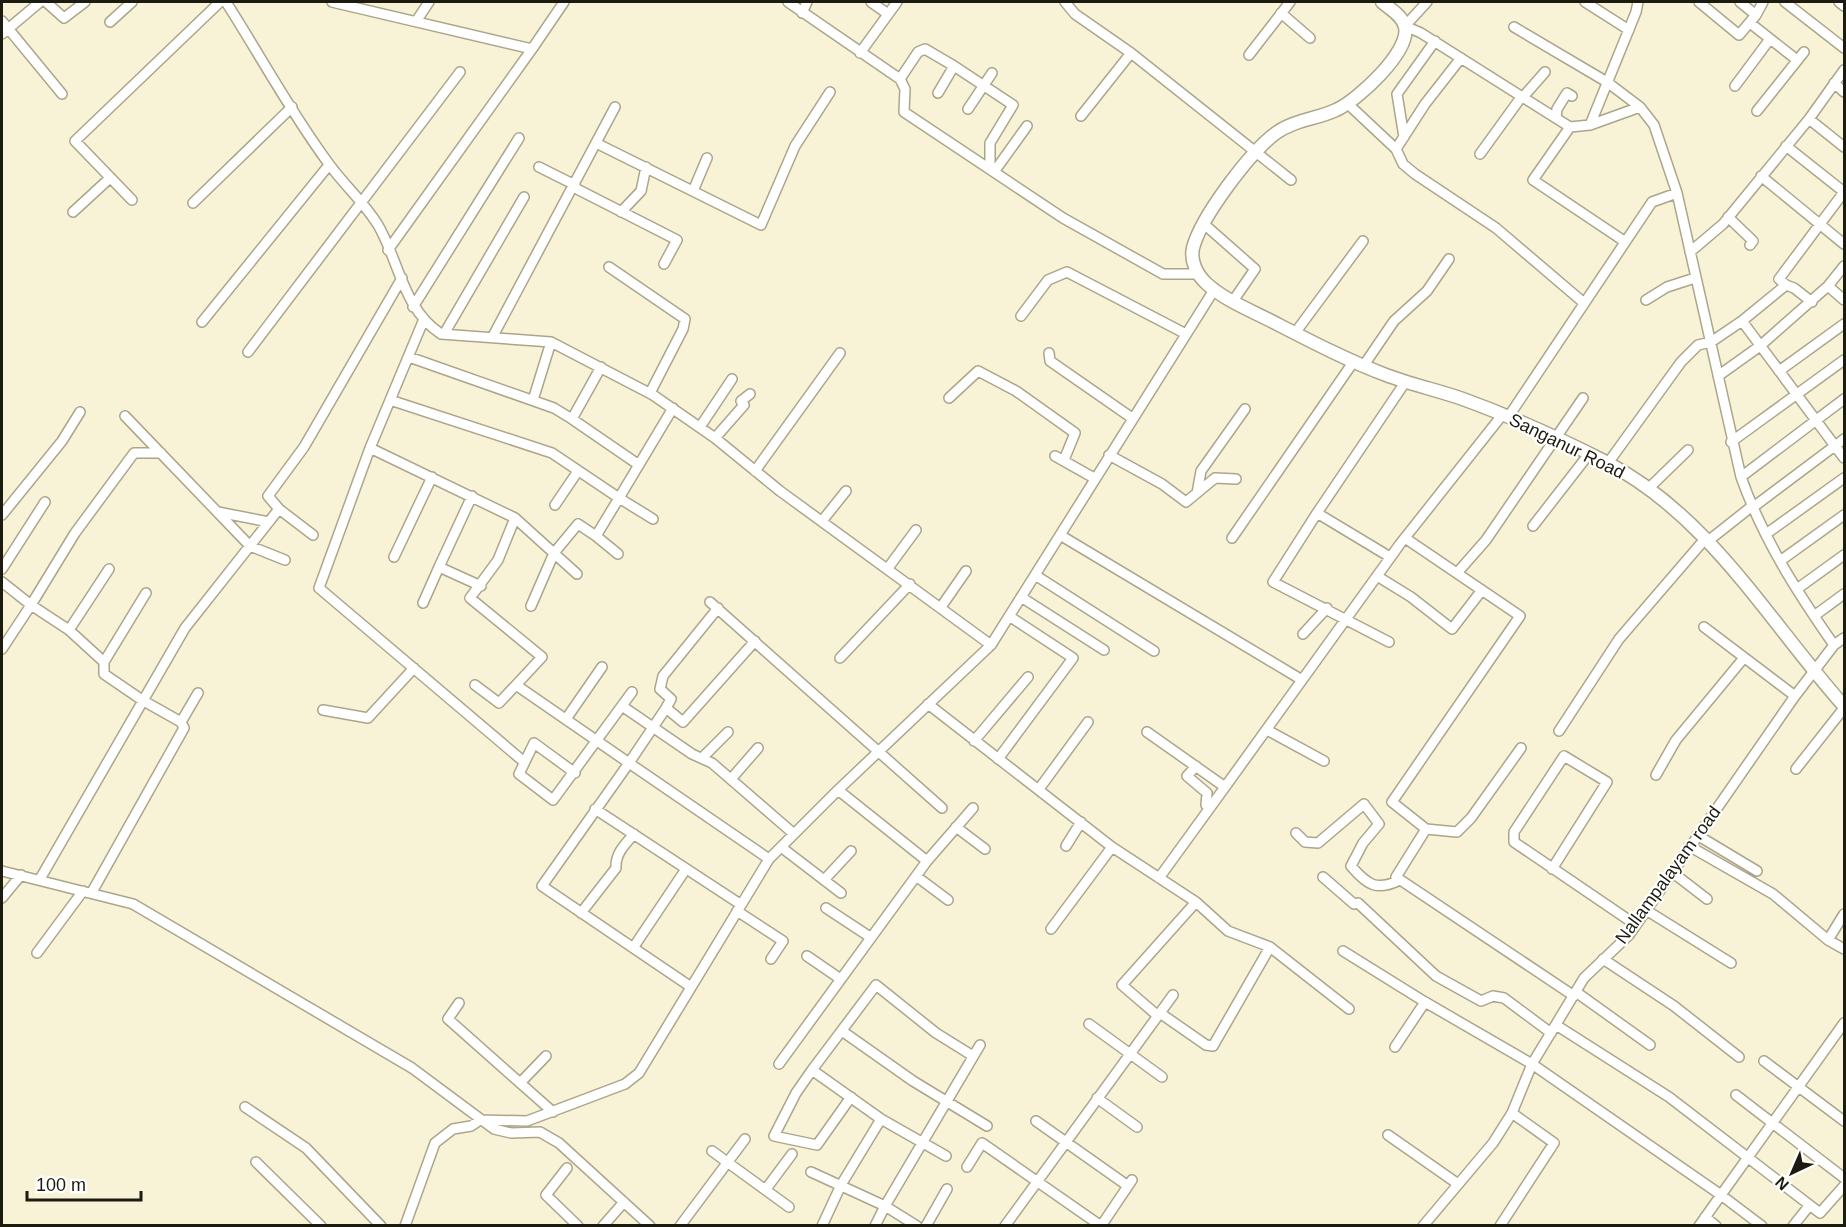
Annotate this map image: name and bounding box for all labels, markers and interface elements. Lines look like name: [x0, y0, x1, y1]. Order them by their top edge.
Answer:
street label: Sanganur Road: [1506, 409, 1628, 483]
street label: Nallampalayam road: [1611, 802, 1725, 948]
north arrow: [1762, 1143, 1822, 1203]
scale bar: [27, 1164, 141, 1202]
text: N: [1772, 1173, 1792, 1194]
text: 100 m: [36, 1175, 86, 1195]

